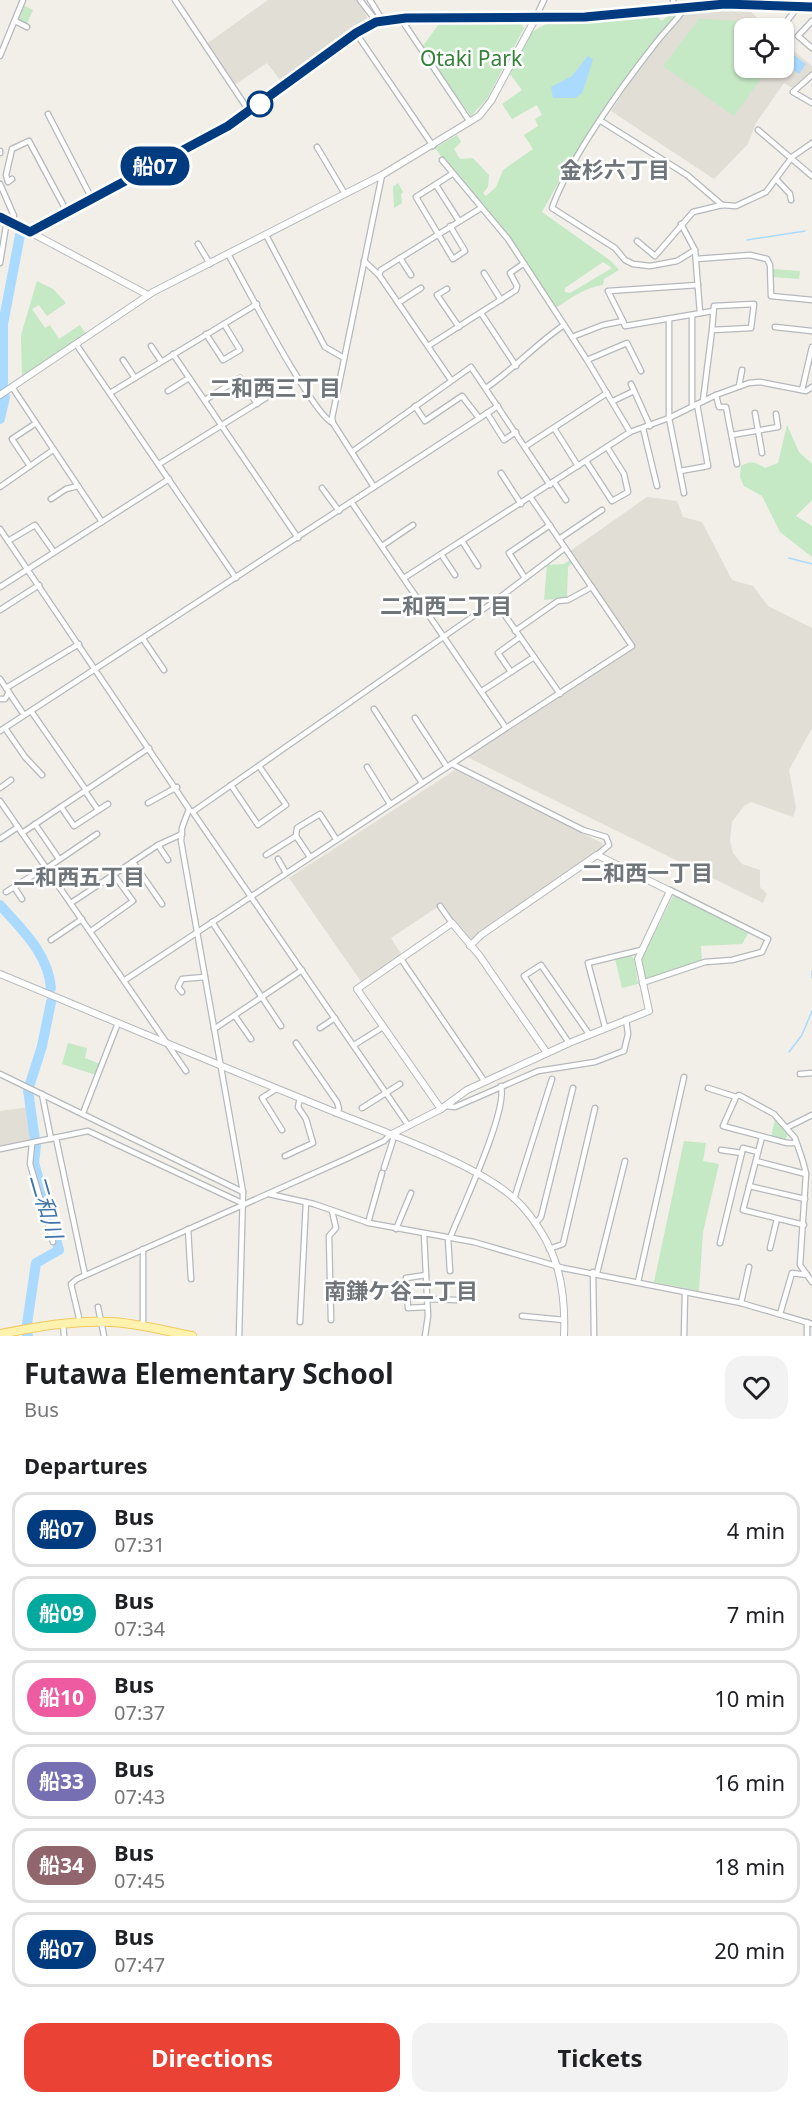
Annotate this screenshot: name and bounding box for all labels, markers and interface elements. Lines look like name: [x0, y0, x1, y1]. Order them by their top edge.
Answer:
map controls: [734, 18, 794, 78]
button: locate: [734, 18, 794, 78]
park label: Otaki Park: [420, 44, 523, 72]
unlabelled marker: [247, 91, 273, 117]
line badge: 船07: [120, 146, 189, 186]
text: 船07: [132, 152, 178, 180]
district label: 金杉六丁目: [560, 154, 670, 184]
district label: 二和西三丁目: [209, 372, 341, 402]
district label: 二和西二丁目: [380, 590, 512, 620]
district label: 二和西一丁目: [581, 857, 713, 887]
district label: 二和西五丁目: [13, 861, 145, 891]
water label: 二和川: [23, 1170, 71, 1244]
district label: 南鎌ケ谷二丁目: [324, 1275, 478, 1305]
text: Futawa Elementary School: [24, 1354, 394, 1392]
button: heart: [725, 1356, 788, 1419]
text: Bus: [24, 1396, 59, 1423]
text: Departures: [24, 1450, 148, 1480]
text: Bus: [114, 1501, 154, 1531]
text: 船07: [39, 1515, 84, 1543]
text: 4 min: [727, 1515, 785, 1545]
text: 07:31: [114, 1531, 165, 1558]
text: Bus: [114, 1585, 154, 1615]
text: 船09: [39, 1599, 84, 1627]
text: 7 min: [727, 1599, 785, 1629]
text: 07:34: [114, 1615, 165, 1642]
text: Bus: [114, 1669, 154, 1699]
text: 船10: [39, 1683, 84, 1711]
text: 10 min: [714, 1683, 785, 1713]
text: 07:37: [114, 1699, 165, 1726]
text: Bus: [114, 1753, 154, 1783]
text: 船33: [39, 1767, 84, 1795]
text: 16 min: [714, 1767, 785, 1797]
text: 07:43: [114, 1783, 165, 1810]
text: Bus: [114, 1837, 154, 1867]
text: 船34: [39, 1851, 84, 1879]
text: 18 min: [714, 1851, 785, 1881]
text: 07:45: [114, 1867, 165, 1894]
text: Bus: [114, 1921, 154, 1951]
text: 船07: [39, 1935, 84, 1963]
text: 20 min: [714, 1935, 785, 1965]
text: 07:47: [114, 1951, 165, 1978]
button: Directions: [24, 2023, 400, 2092]
button: Tickets: [412, 2023, 788, 2092]

